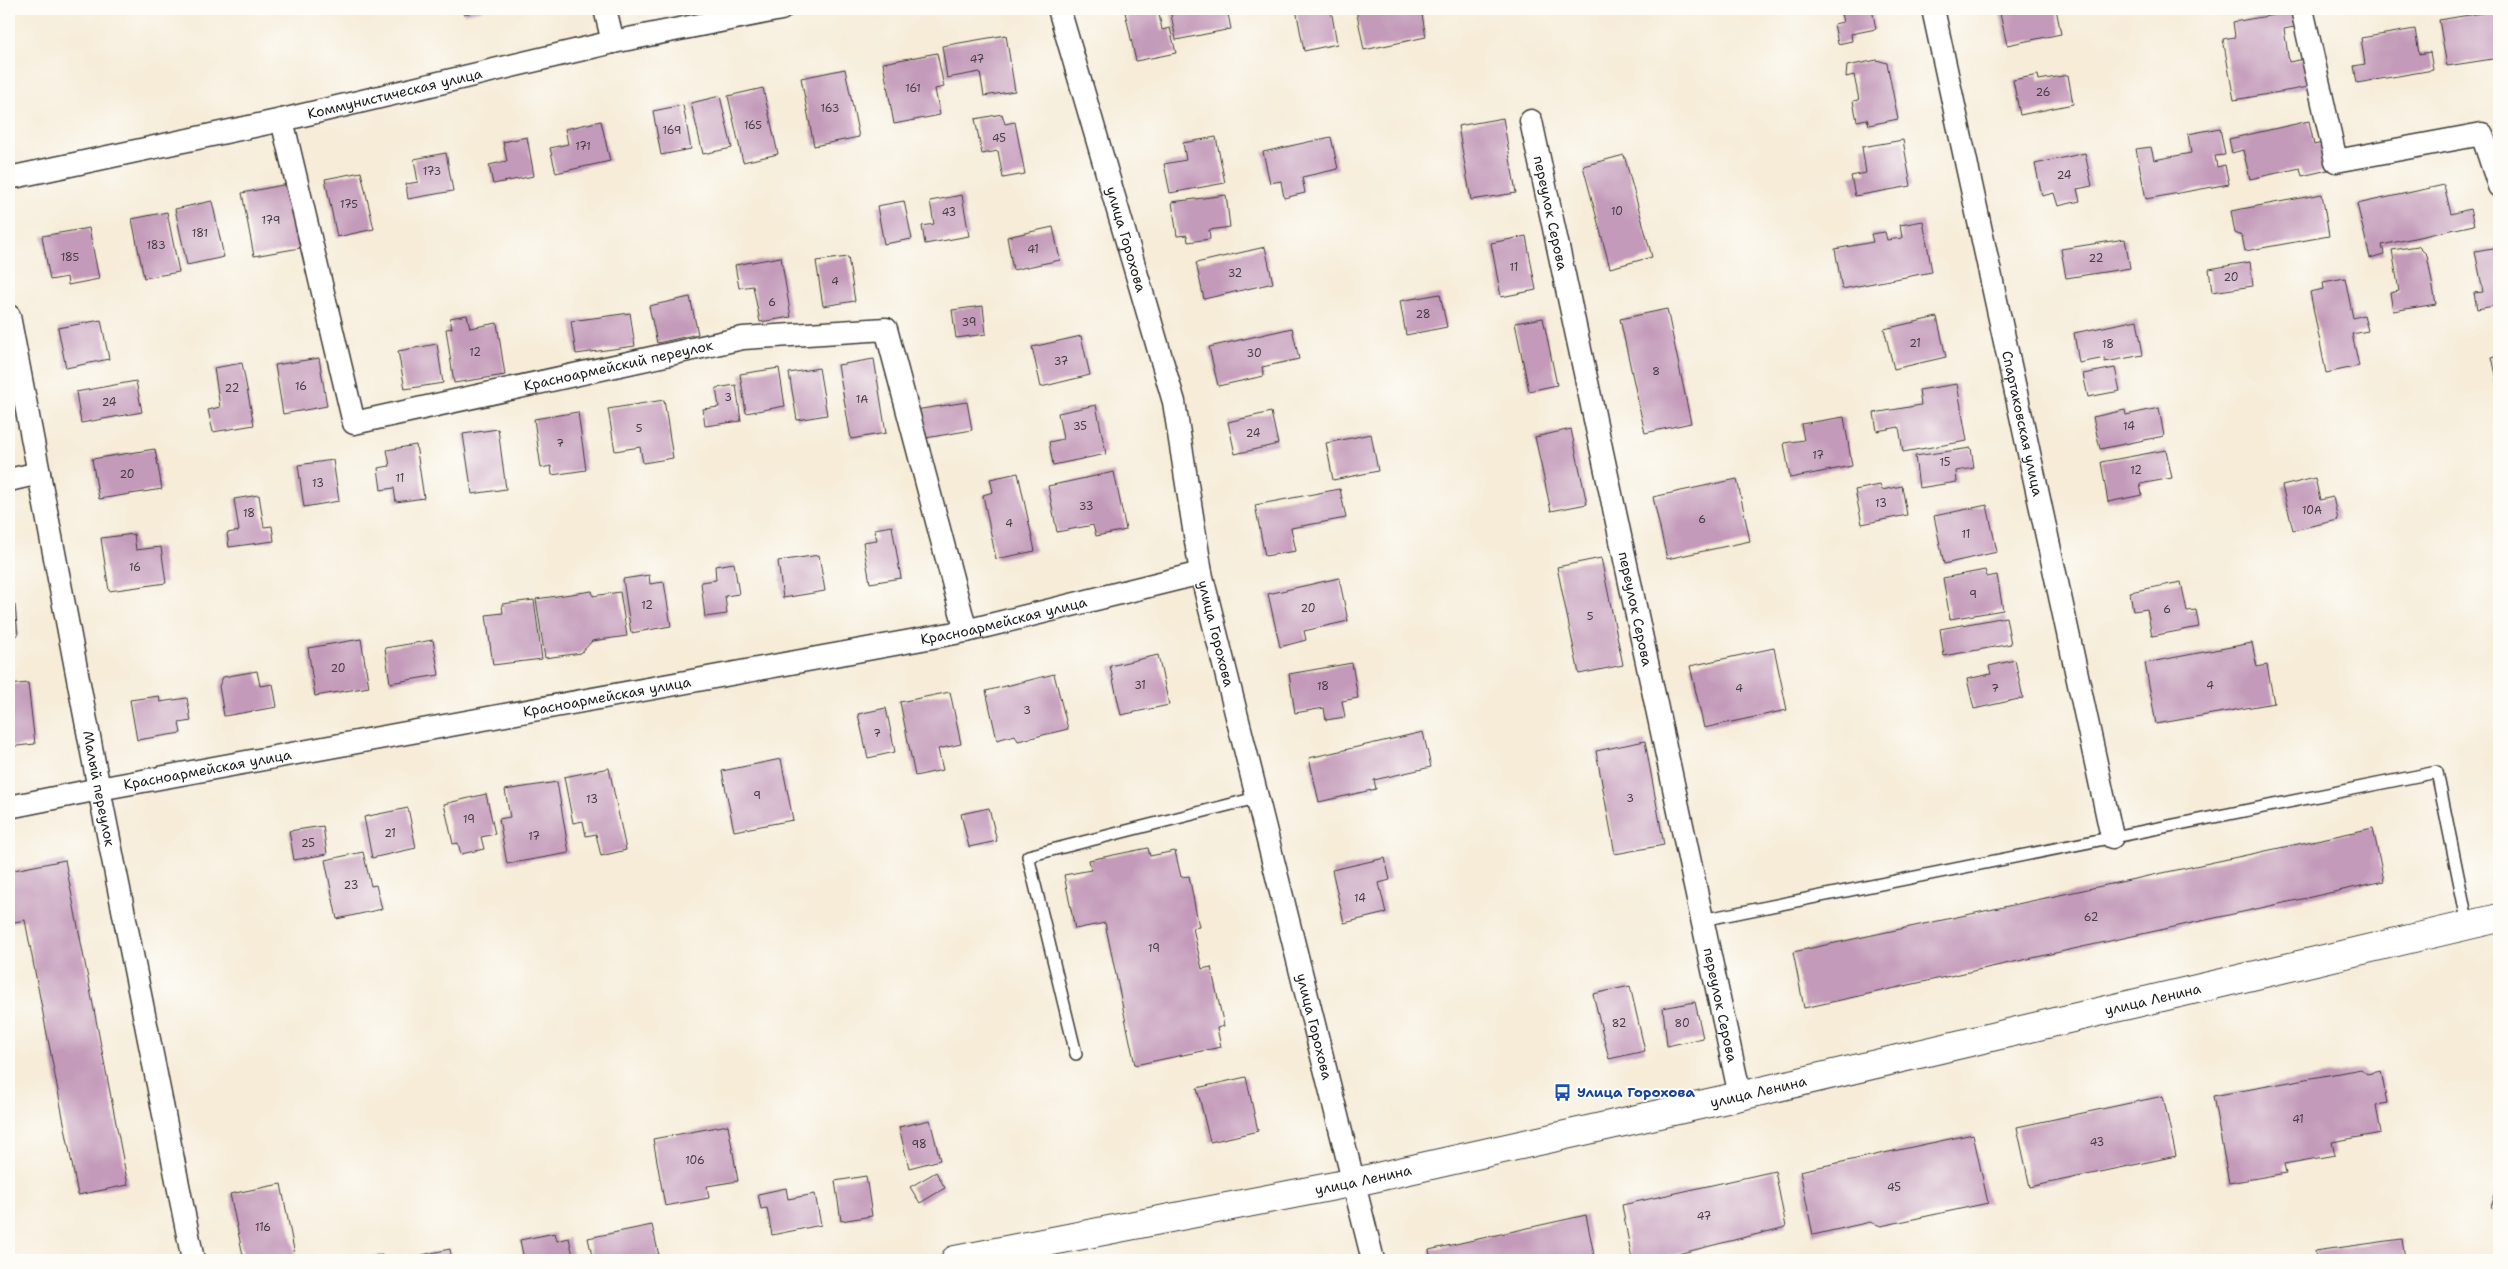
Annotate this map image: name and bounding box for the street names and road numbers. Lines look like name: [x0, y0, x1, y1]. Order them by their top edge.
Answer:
street label: Коммунистическая улица: [306, 64, 484, 123]
street label: переулок Серова: [1530, 154, 1572, 272]
street label: улица Горохова: [1102, 184, 1150, 295]
street label: Красноармейский переулок: [522, 336, 715, 395]
street label: Спартаковская улица: [1998, 349, 2047, 498]
street label: переулок Серова: [1615, 550, 1657, 668]
street label: улица Горохова: [1194, 578, 1238, 689]
street label: Красноармейская улица: [919, 592, 1089, 648]
street label: Красноармейская улица: [521, 672, 693, 721]
street label: Малый переулок: [79, 729, 119, 848]
street label: Красноармейская улица: [122, 745, 293, 793]
street label: переулок Серова: [1699, 946, 1742, 1064]
street label: улица Горохова: [1293, 971, 1337, 1082]
street label: улица Ленина: [2103, 979, 2203, 1019]
street label: улица Ленина: [1709, 1072, 1809, 1111]
street label: улица Ленина: [1313, 1161, 1414, 1199]

